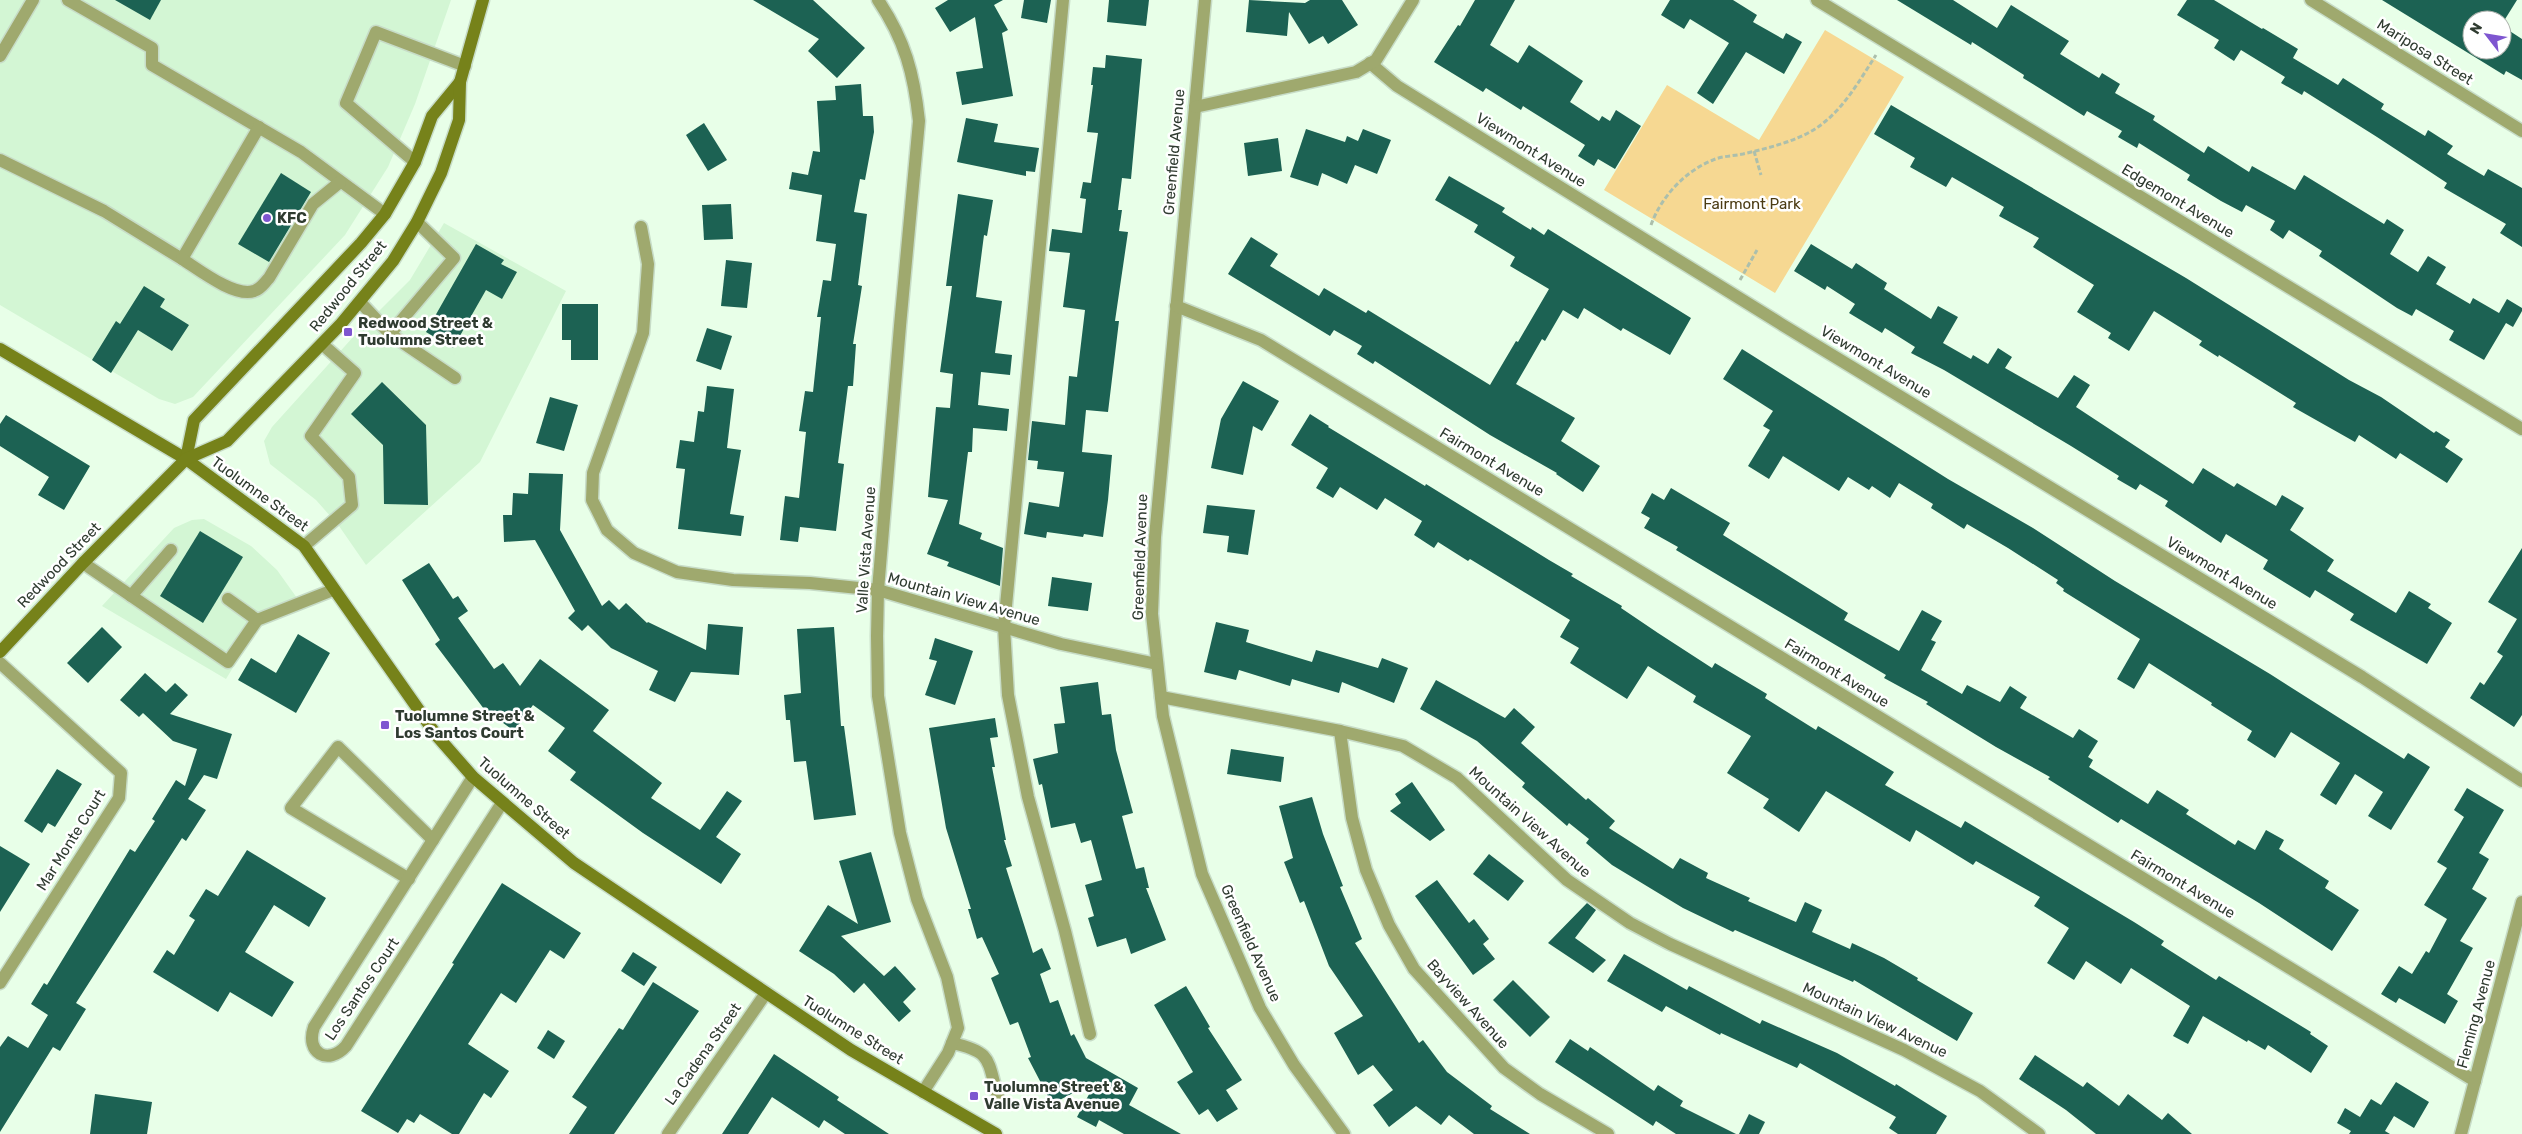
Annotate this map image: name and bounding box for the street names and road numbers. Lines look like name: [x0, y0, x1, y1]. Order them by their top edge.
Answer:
street label: Mariposa Street: [2374, 15, 2477, 89]
street label: Greenfield Avenue: [1160, 88, 1188, 216]
street label: Viewmont Avenue: [1473, 109, 1589, 191]
street label: Edgemont Avenue: [2119, 160, 2237, 242]
street label: Redwood Street: [306, 237, 390, 335]
street label: Viewmont Avenue: [1817, 322, 1935, 402]
street label: Fairmont Avenue: [1437, 424, 1547, 500]
street label: Tuolumne Street: [208, 453, 312, 535]
street label: Valle Vista Avenue: [853, 486, 879, 614]
street label: Greenfield Avenue: [1129, 493, 1151, 621]
street label: Redwood Street: [14, 518, 104, 612]
street label: Viewmont Avenue: [2163, 533, 2281, 613]
street label: Mountain View Avenue: [886, 569, 1042, 629]
street label: Fairmont Avenue: [1782, 635, 1892, 711]
street label: Tuolumne Street: [474, 753, 574, 843]
street label: Mountain View Avenue: [1465, 763, 1595, 881]
street label: Mar Monte Court: [33, 786, 109, 894]
street label: Fairmont Avenue: [2128, 846, 2238, 922]
street label: Greenfield Avenue: [1217, 882, 1285, 1004]
street label: Los Santos Court: [321, 934, 403, 1044]
street label: Bayview Avenue: [1423, 956, 1513, 1052]
street label: Fleming Avenue: [2453, 958, 2499, 1070]
street label: Mountain View Avenue: [1800, 979, 1950, 1061]
street label: Tuolumne Street: [799, 992, 907, 1068]
street label: La Cadena Street: [661, 999, 745, 1108]

